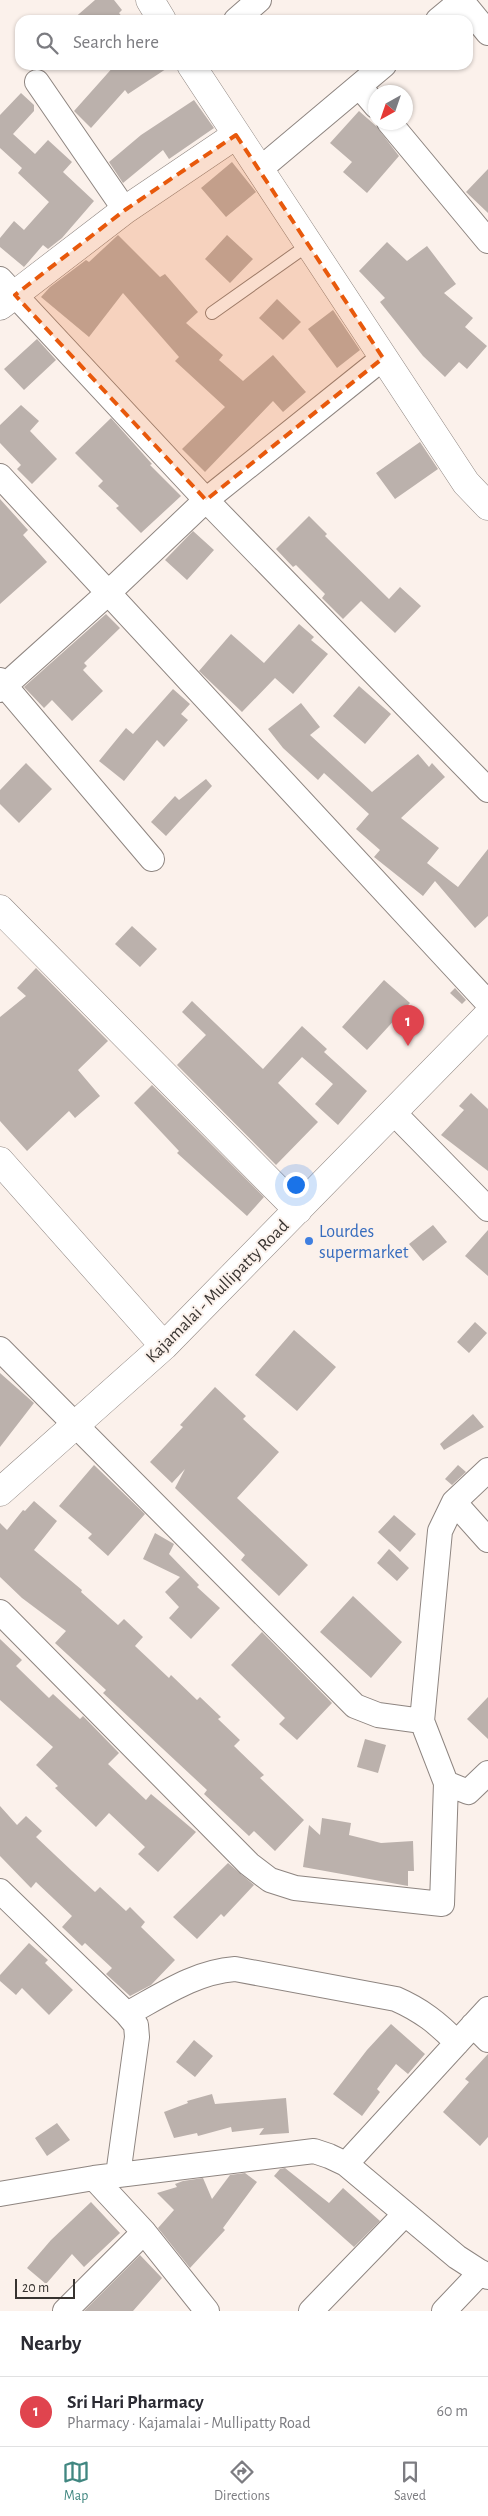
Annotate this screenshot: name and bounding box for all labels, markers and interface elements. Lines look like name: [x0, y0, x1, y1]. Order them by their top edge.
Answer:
search box: [15, 15, 473, 70]
icon: search: [33, 29, 61, 57]
text: Search here: [73, 33, 159, 52]
north arrow: [368, 85, 413, 130]
pin: 1: [392, 1005, 424, 1046]
your location: [283, 1172, 309, 1198]
street label: Kajamalai - Mullipatty Road: [143, 1217, 293, 1367]
place label: Lourdes supermarket: [319, 1223, 409, 1262]
marker: Lourdes supermarket: [303, 1235, 315, 1247]
scale bar: [15, 2276, 75, 2299]
text: 20 m: [22, 2281, 49, 2295]
text: Nearby: [20, 2333, 81, 2354]
text: Sri Hari Pharmacy: [67, 2393, 204, 2412]
text: 1: [33, 2403, 39, 2419]
text: 60 m: [437, 2403, 468, 2419]
text: Pharmacy · Kajamalai - Mullipatty Road: [67, 2415, 311, 2431]
tab: Map: [62, 2458, 90, 2505]
tab: Directions: [214, 2458, 270, 2505]
tab: Saved: [394, 2458, 426, 2505]

